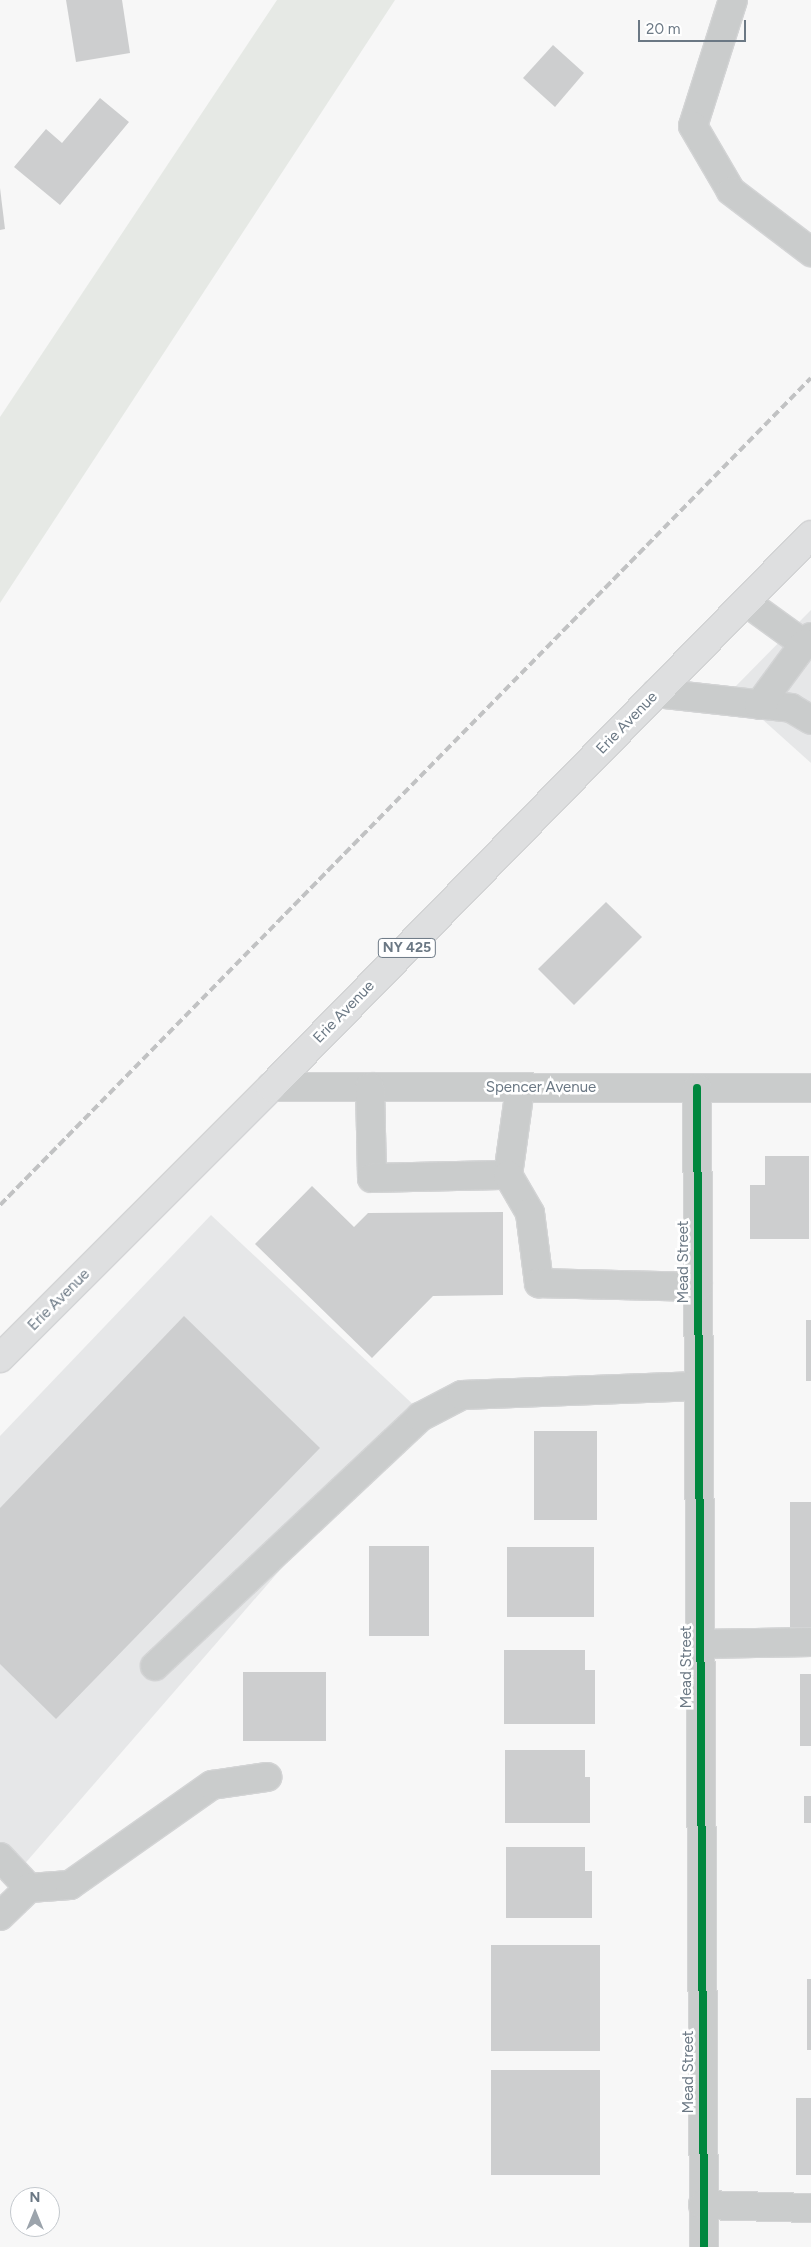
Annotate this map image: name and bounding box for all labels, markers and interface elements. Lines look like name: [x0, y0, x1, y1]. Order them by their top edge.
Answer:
scale bar: [641, 10, 748, 42]
text: 20 m: [646, 20, 680, 38]
street label: Erie Avenue: [593, 688, 661, 758]
road number: NY 425: [377, 936, 437, 960]
street label: Erie Avenue: [310, 977, 378, 1047]
street label: Spencer Avenue: [486, 1079, 596, 1097]
street label: Mead Street: [675, 1220, 693, 1304]
street label: Erie Avenue: [24, 1265, 94, 1335]
street label: Mead Street: [678, 1625, 696, 1709]
street label: Mead Street: [680, 2030, 698, 2114]
north arrow: [10, 2187, 60, 2237]
text: N: [30, 2189, 40, 2206]

